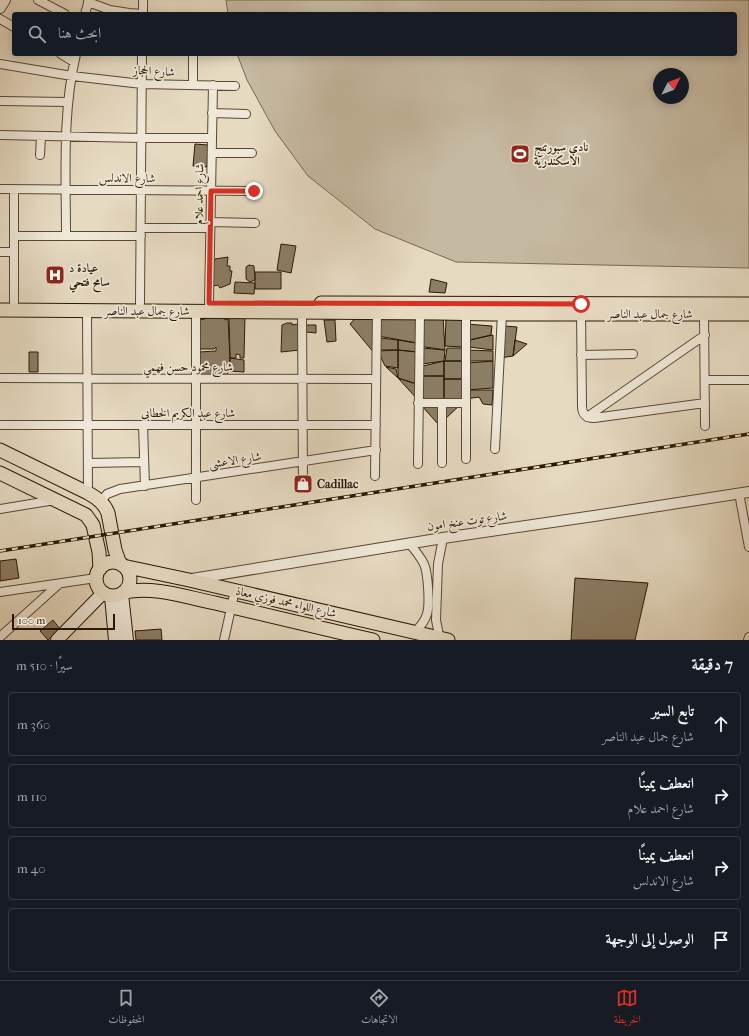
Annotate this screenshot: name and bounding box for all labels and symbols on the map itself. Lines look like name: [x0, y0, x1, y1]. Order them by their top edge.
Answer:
street label: شارع الحجاز: [132, 63, 175, 83]
north arrow: [653, 68, 689, 104]
place label: نادي سبورتنج الاسكندرية: [534, 140, 588, 169]
sports icon: نادي سبورتنج الاسكندرية: [509, 143, 531, 165]
street label: شارع احمد علام: [191, 163, 211, 225]
street label: شارع الاندلس: [99, 171, 156, 189]
route end: [245, 182, 263, 200]
place label: عيادة د سامح فتحي: [69, 261, 110, 293]
hospital icon: عيادة د سامح فتحي: [44, 264, 66, 286]
route start: [572, 295, 590, 313]
street label: شارع جمال عبد الناصر: [102, 304, 190, 322]
street label: شارع جمال عبد الناصر: [605, 307, 693, 325]
street label: شارع محمود حسن فهمي: [143, 360, 233, 379]
street label: شارع عبد الكريم الخطابى: [141, 406, 235, 424]
street label: شارع الاعشى: [208, 449, 263, 475]
shop icon: Cadillac: [292, 473, 314, 495]
place label: Cadillac: [317, 477, 359, 491]
street label: شارع توت عنخ امون: [426, 508, 509, 538]
street label: شارع اللواء محمد فوزي معاذ: [233, 584, 338, 624]
scale bar: [12, 612, 115, 631]

